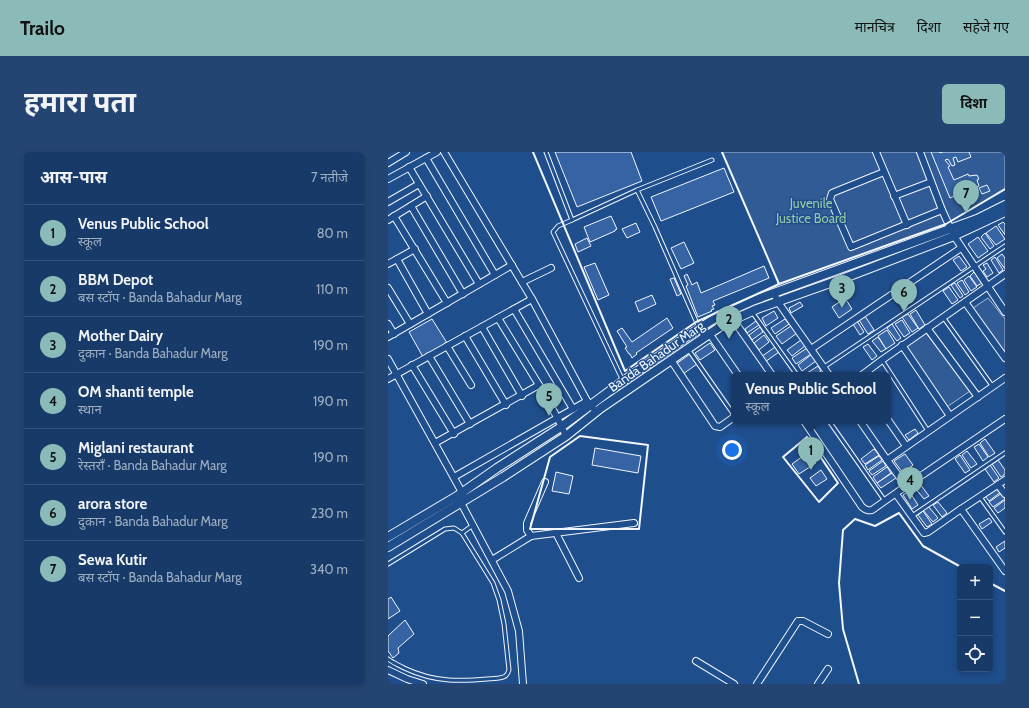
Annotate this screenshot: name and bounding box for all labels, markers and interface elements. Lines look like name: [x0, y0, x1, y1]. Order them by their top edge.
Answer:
text: Trailo: [20, 17, 65, 40]
text: मानचित्र: [855, 18, 895, 36]
text: दिशा: [917, 18, 941, 36]
text: सहेजे गए: [963, 18, 1009, 36]
button: दिशा: [942, 84, 1005, 124]
text: हमारा पता: [24, 85, 136, 119]
text: आस-पास: [40, 167, 107, 187]
text: 7 नतीजे: [311, 169, 348, 185]
pin: 7: [953, 180, 979, 213]
park label: Juvenile Justice Board: [775, 195, 846, 226]
text: Venus Public School: [78, 215, 209, 233]
text: 1: [51, 225, 55, 241]
text: 80 m: [317, 225, 348, 241]
text: स्कूल: [78, 233, 102, 249]
text: BBM Depot: [78, 271, 153, 289]
pin: 3: [829, 275, 855, 308]
pin: 6: [891, 279, 917, 312]
text: 2: [50, 281, 56, 297]
text: 110 m: [316, 281, 348, 297]
text: बस स्टॉप · Banda Bahadur Marg: [78, 289, 242, 305]
pin: 2: [716, 306, 742, 339]
street label: Banda Bahadur Marg: [605, 317, 707, 395]
text: Mother Dairy: [78, 327, 163, 345]
text: 3: [49, 337, 57, 353]
text: 190 m: [313, 337, 348, 353]
text: दुकान · Banda Bahadur Marg: [78, 345, 228, 361]
popup: [731, 372, 891, 424]
text: Venus Public School: [746, 380, 876, 398]
text: OM shanti temple: [78, 383, 194, 401]
pin: 5: [536, 383, 562, 416]
text: 4: [49, 393, 57, 409]
text: 190 m: [313, 393, 348, 409]
text: स्कूल: [746, 398, 769, 414]
text: स्थान: [78, 401, 102, 417]
pin: 1: [798, 437, 824, 470]
text: Miglani restaurant: [78, 439, 194, 457]
your location: [722, 440, 742, 460]
text: 5: [50, 449, 56, 465]
text: 190 m: [313, 449, 348, 465]
text: रेस्तराँ · Banda Bahadur Marg: [78, 457, 227, 473]
pin: 4: [897, 467, 923, 500]
text: arora store: [78, 495, 147, 513]
text: 6: [49, 505, 57, 521]
text: 230 m: [311, 505, 348, 521]
text: दुकान · Banda Bahadur Marg: [78, 513, 228, 529]
text: Sewa Kutir: [78, 551, 147, 569]
text: 7: [50, 561, 56, 577]
text: 340 m: [310, 561, 348, 577]
map controls: [957, 564, 993, 672]
button: +: [957, 564, 993, 600]
text: बस स्टॉप · Banda Bahadur Marg: [78, 569, 242, 585]
button: −: [957, 600, 993, 636]
button: locate: [957, 636, 993, 672]

